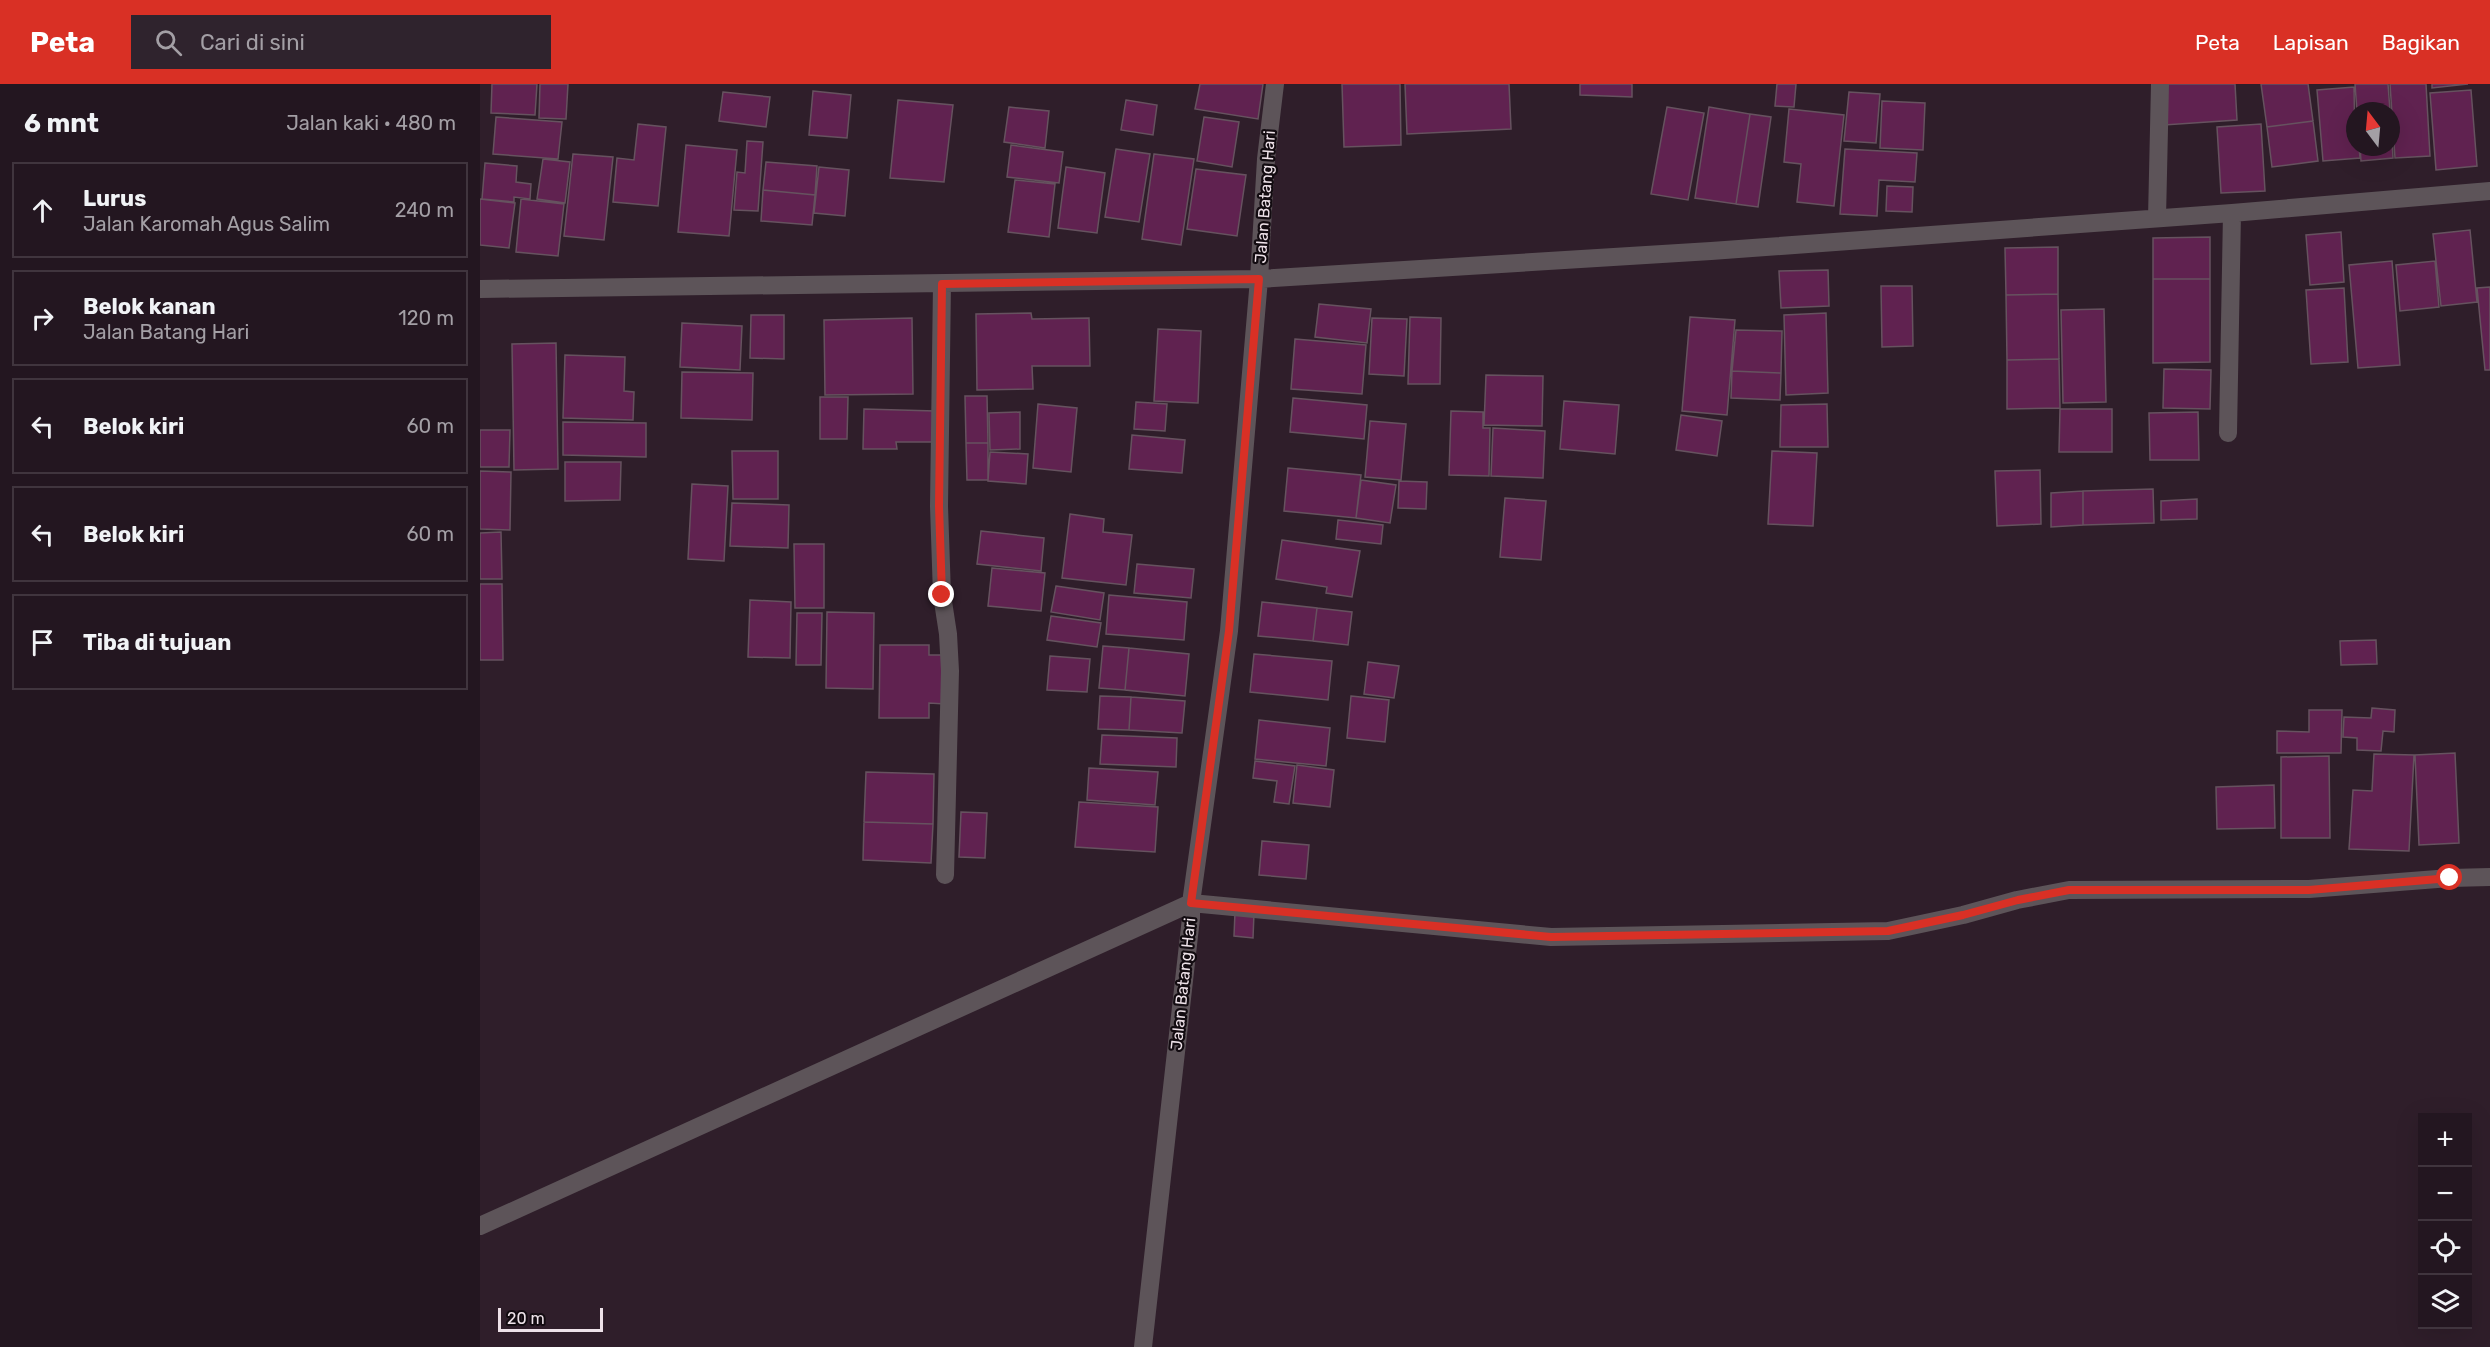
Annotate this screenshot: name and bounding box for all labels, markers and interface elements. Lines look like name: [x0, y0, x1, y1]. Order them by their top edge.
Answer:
search box: [131, 15, 551, 69]
text: Peta: [30, 26, 95, 59]
icon: search: [152, 26, 185, 59]
text: Cari di sini: [200, 29, 305, 56]
text: Peta: [2195, 30, 2240, 55]
text: Lapisan: [2273, 30, 2349, 55]
text: Bagikan: [2382, 30, 2460, 55]
north arrow: [2346, 102, 2400, 156]
text: 6 mnt: [24, 108, 99, 139]
text: Jalan kaki · 480 m: [286, 111, 456, 135]
street label: Jalan Batang Hari: [1251, 130, 1279, 264]
text: Lurus: [83, 185, 146, 212]
icon: ahead: [26, 194, 59, 227]
text: 240 m: [395, 198, 454, 222]
text: Jalan Karomah Agus Salim: [83, 212, 330, 236]
text: Belok kanan: [83, 293, 216, 320]
icon: right: [26, 302, 59, 335]
text: 120 m: [398, 306, 454, 330]
text: Jalan Batang Hari: [83, 320, 249, 344]
icon: left: [26, 410, 59, 443]
text: Belok kiri: [83, 413, 184, 440]
text: 60 m: [407, 414, 454, 438]
icon: left: [26, 518, 59, 551]
text: Belok kiri: [83, 521, 184, 548]
text: 60 m: [407, 522, 454, 546]
route end: [928, 581, 954, 607]
icon: arrive: [26, 626, 59, 659]
text: Tiba di tujuan: [83, 629, 231, 656]
route start: [2436, 864, 2462, 890]
street label: Jalan Batang Hari: [1167, 917, 1199, 1051]
map controls: [2418, 1113, 2472, 1329]
button: +: [2418, 1113, 2472, 1167]
button: −: [2418, 1167, 2472, 1221]
button: locate: [2418, 1221, 2472, 1275]
button: layers: [2418, 1275, 2472, 1329]
scale bar: [498, 1305, 603, 1332]
text: 20 m: [507, 1309, 545, 1328]

